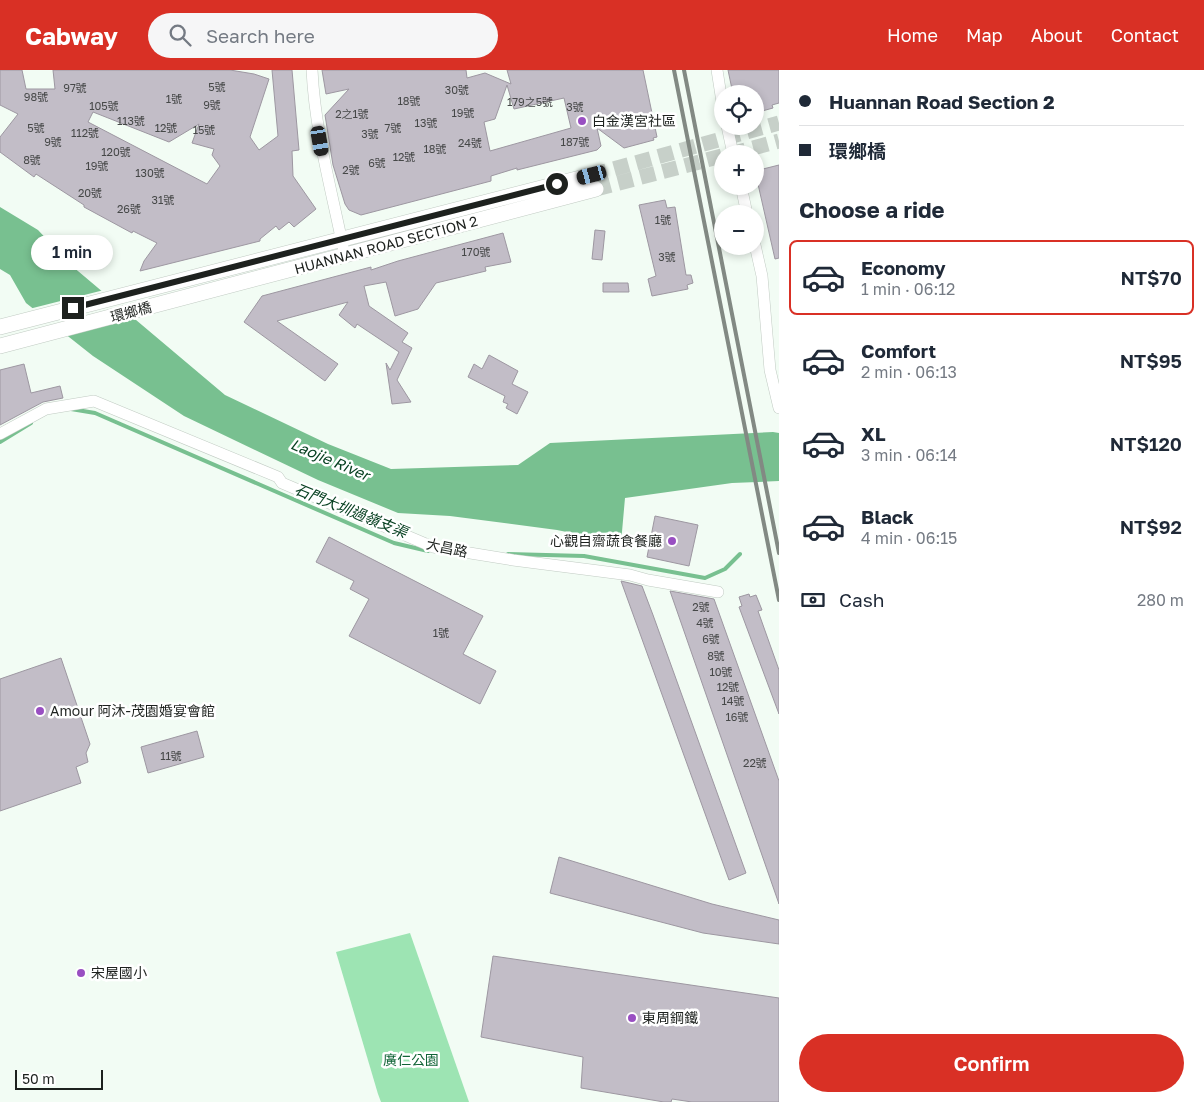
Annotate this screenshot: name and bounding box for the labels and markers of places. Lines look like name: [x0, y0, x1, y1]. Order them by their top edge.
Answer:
place label: 白金漢宮社區: [592, 112, 676, 129]
marker: 白金漢宮社區: [576, 115, 588, 127]
place label: 心觀自齋蔬食餐廳: [550, 532, 662, 549]
marker: 心觀自齋蔬食餐廳: [666, 535, 678, 547]
place label: Amour 阿沐-茂園婚宴會館: [50, 702, 215, 719]
marker: Amour 阿沐-茂園婚宴會館: [34, 705, 46, 717]
place label: 宋屋國小: [91, 964, 147, 981]
marker: 宋屋國小: [75, 967, 87, 979]
place label: 東周鋼鐵: [642, 1009, 698, 1026]
marker: 東周鋼鐵: [626, 1012, 638, 1024]

